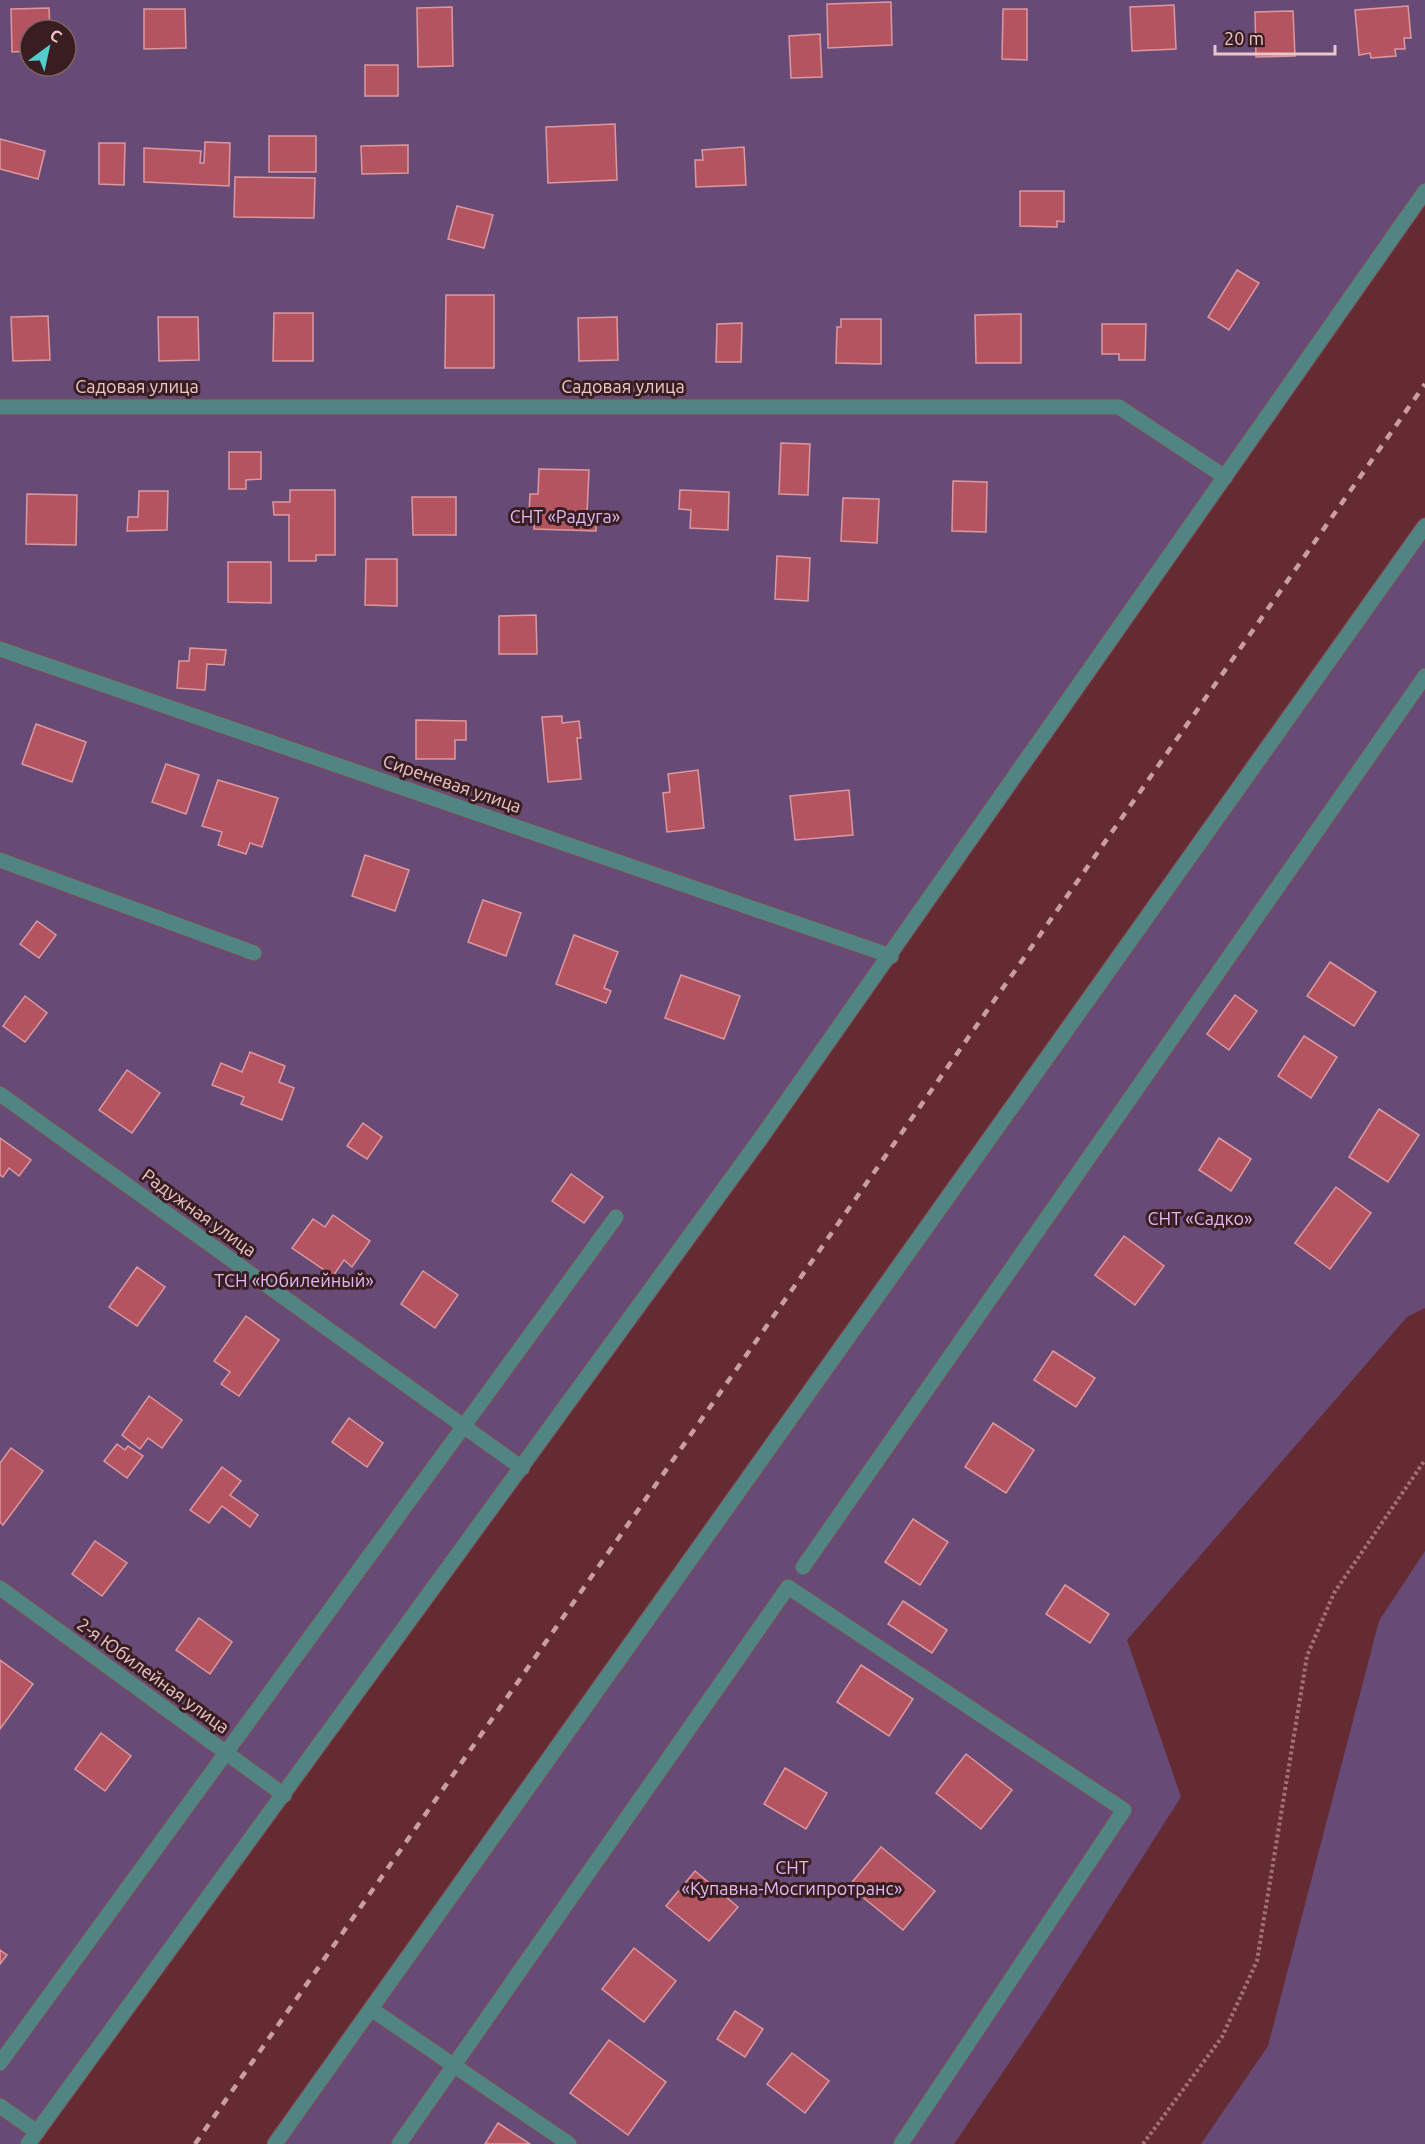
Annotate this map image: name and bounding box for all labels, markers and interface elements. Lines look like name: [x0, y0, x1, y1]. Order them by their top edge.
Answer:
north arrow: [18, 18, 78, 78]
scale bar: [1215, 18, 1335, 56]
text: С: [47, 25, 65, 46]
text: 20 m: [1224, 28, 1264, 48]
street label: Садовая улица: [75, 376, 199, 396]
street label: Садовая улица: [561, 376, 685, 396]
park label: СНТ «Радуга»: [510, 506, 620, 526]
street label: Сиреневая улица: [381, 750, 524, 816]
street label: Радужная улица: [139, 1164, 260, 1260]
park label: СНТ «Садко»: [1148, 1208, 1252, 1228]
park label: ТСН «Юбилейный»: [214, 1270, 374, 1290]
street label: 2-я Юбилейная улица: [74, 1613, 233, 1737]
park label: СНТ «Купавна-Мосгипротранс»: [682, 1857, 902, 1898]

